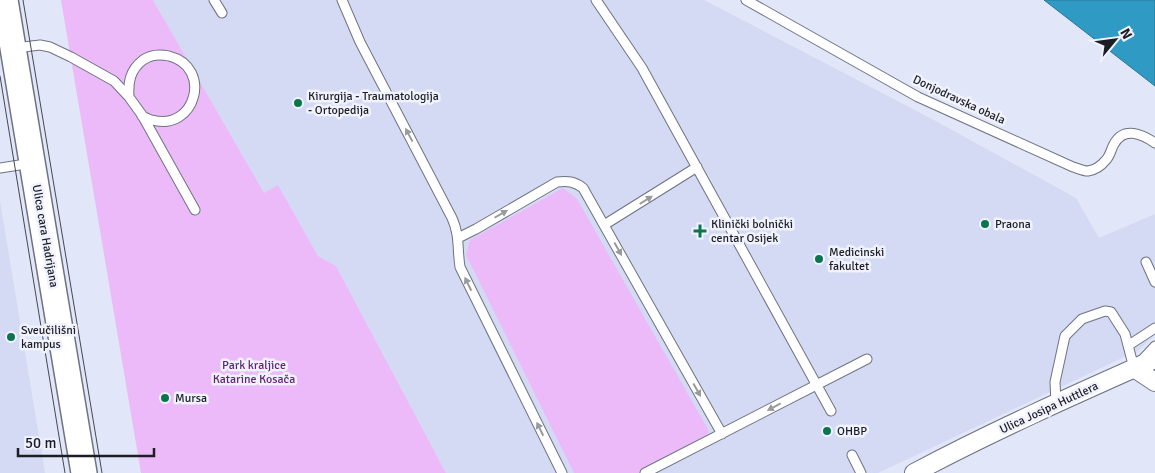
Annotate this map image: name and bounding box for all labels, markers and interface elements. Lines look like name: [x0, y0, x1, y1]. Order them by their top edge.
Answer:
north arrow: [1090, 15, 1140, 65]
text: N: [1116, 26, 1136, 42]
street label: Donjodravska obala: [910, 72, 1008, 128]
place label: Kirurgija - Traumatologija - Ortopedija: [308, 89, 439, 118]
marker: Kirurgija - Traumatologija - Ortopedija: [292, 97, 304, 109]
one-way arrow: [405, 128, 413, 142]
street label: Ulica cara Hadrijana: [29, 183, 61, 289]
one-way arrow: [639, 195, 652, 204]
one-way arrow: [495, 210, 508, 219]
place label: Klinički bolnički centar Osijek: [711, 217, 793, 246]
place label: Praona: [995, 217, 1031, 232]
marker: Praona: [979, 218, 991, 230]
marker: Klinički bolnički centar Osijek: [693, 224, 707, 238]
one-way arrow: [613, 242, 622, 255]
place label: Medicinski fakultet: [829, 245, 884, 274]
marker: Medicinski fakultet: [813, 253, 825, 265]
one-way arrow: [464, 277, 472, 291]
place label: Sveučilišni kampus: [21, 323, 76, 352]
marker: Sveučilišni kampus: [5, 331, 17, 343]
park label: Park kraljice Katarine Kosača: [213, 358, 295, 387]
street label: Ulica Josipa Huttlera: [997, 379, 1101, 437]
one-way arrow: [693, 384, 702, 397]
place label: Mursa: [175, 391, 207, 406]
marker: Mursa: [159, 392, 171, 404]
one-way arrow: [767, 403, 781, 411]
one-way arrow: [536, 422, 544, 436]
place label: OHBP: [837, 424, 867, 439]
marker: OHBP: [821, 425, 833, 437]
scale bar: [18, 426, 154, 458]
text: 50 m: [25, 434, 56, 452]

